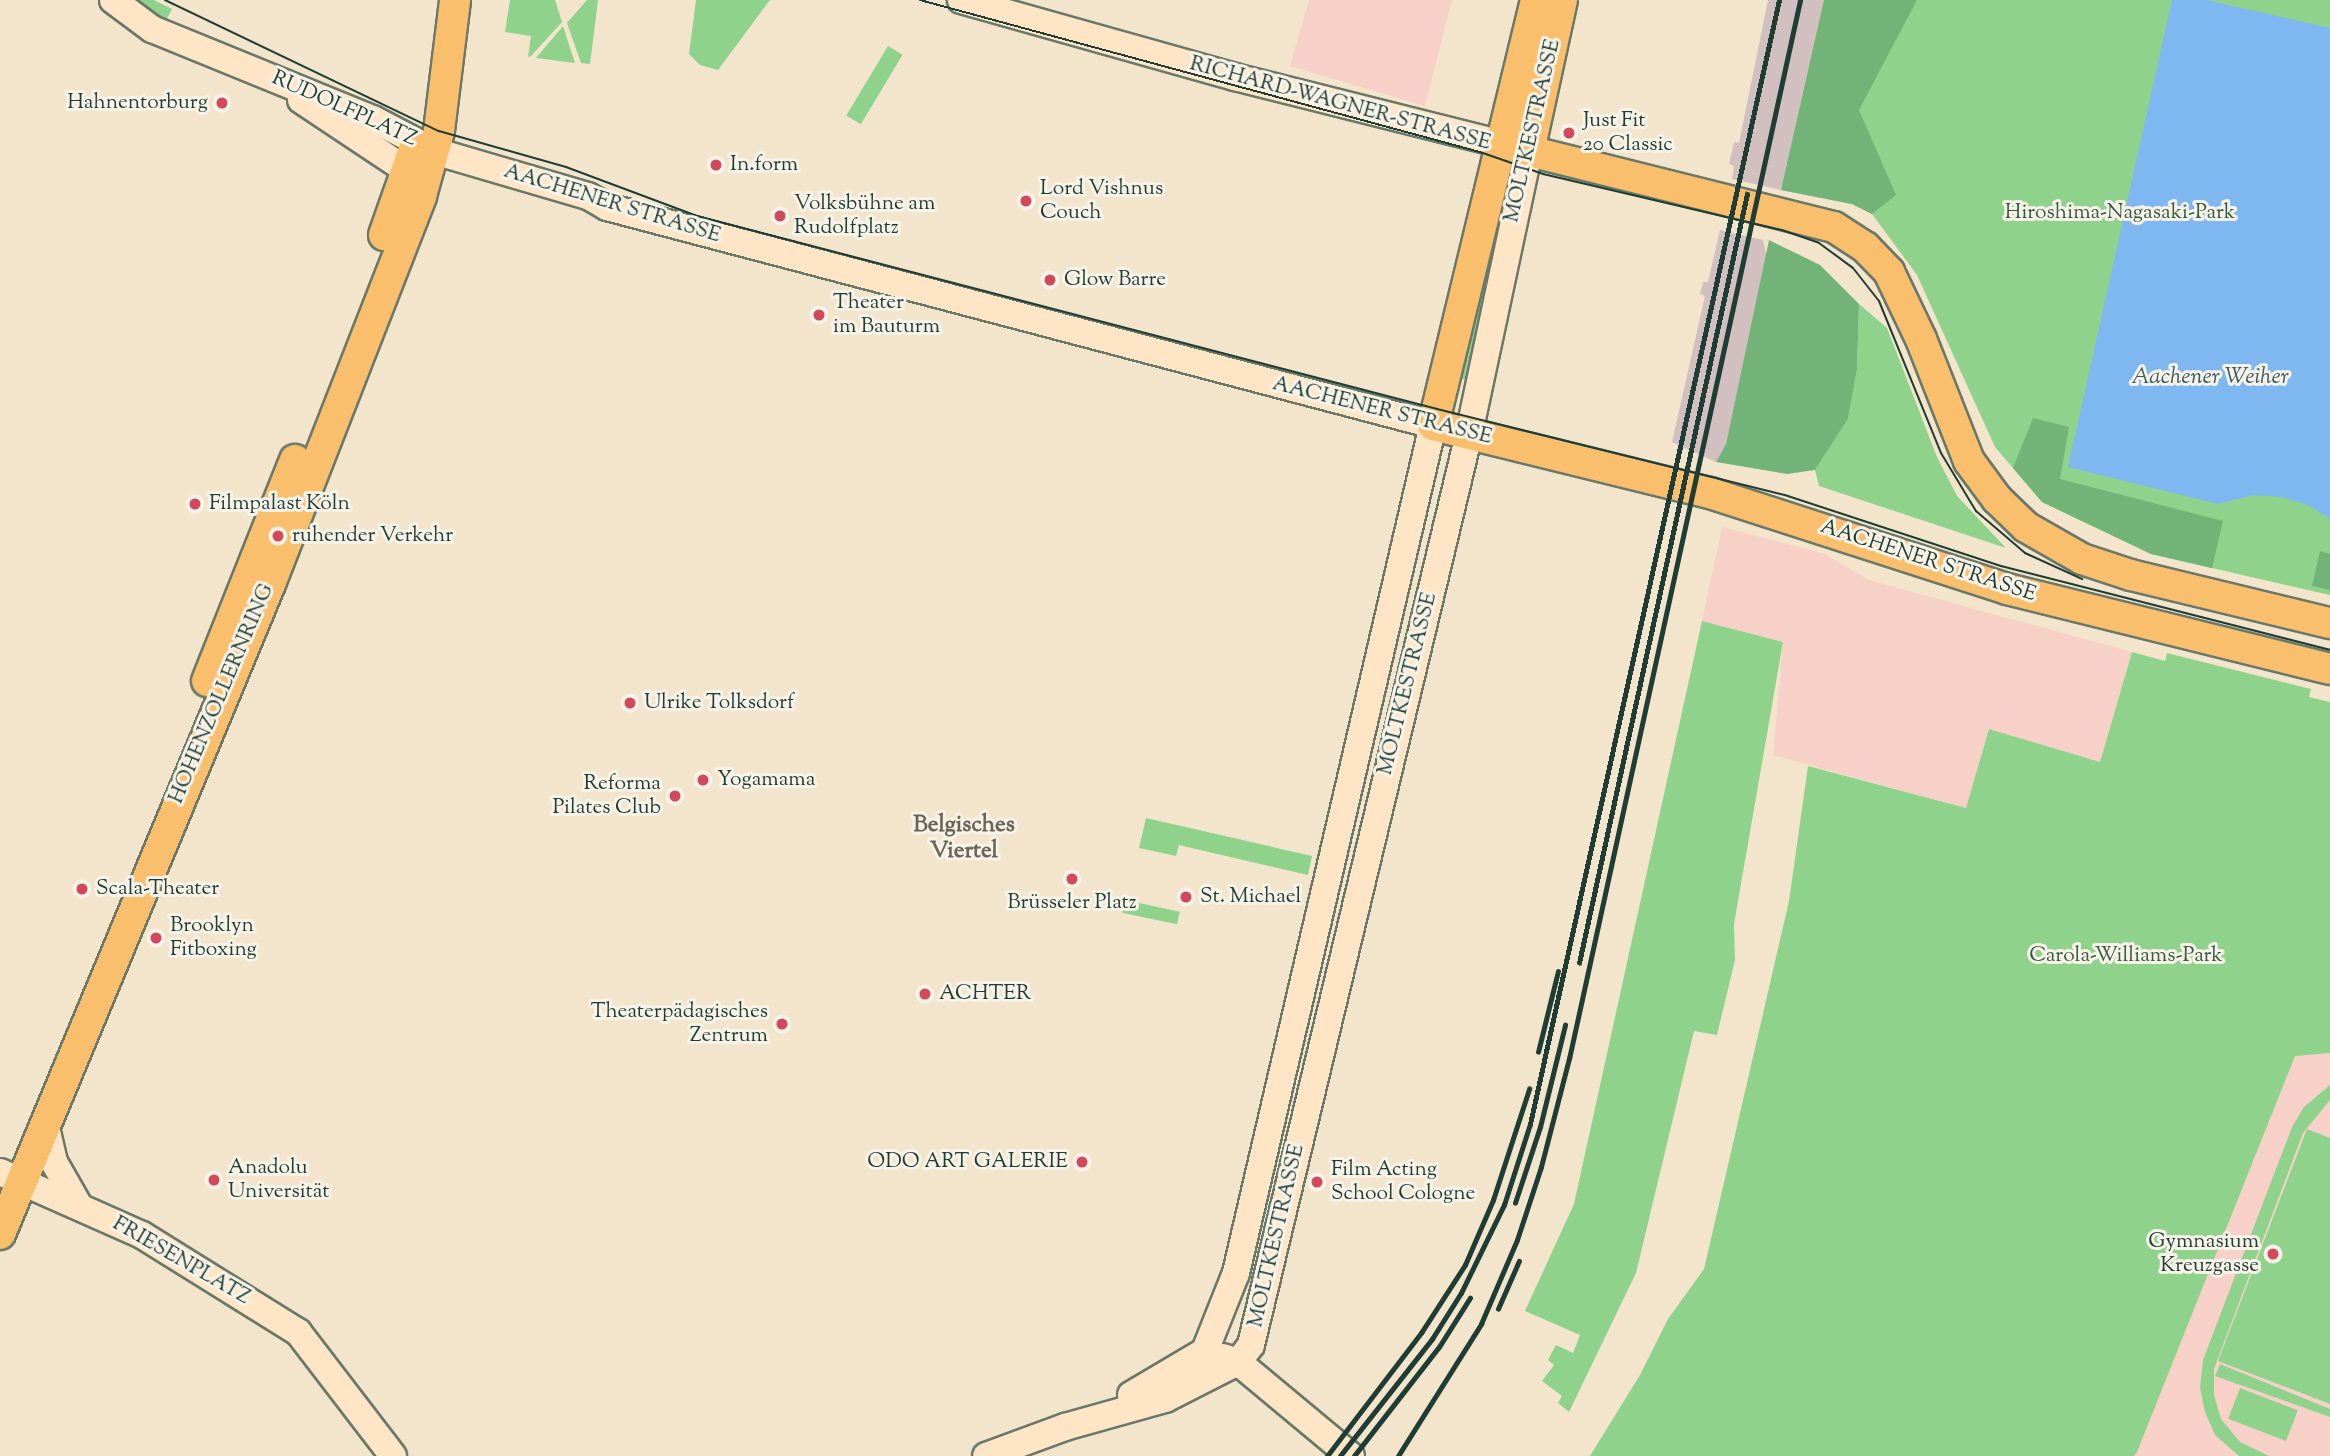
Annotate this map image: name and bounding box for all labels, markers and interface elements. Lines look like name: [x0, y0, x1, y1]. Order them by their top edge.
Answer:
street label: MOLTKESTRASSE: [1500, 37, 1566, 225]
street label: RICHARD-WAGNER-STRASSE: [1187, 52, 1493, 156]
street label: RUDOLFPLATZ: [268, 66, 420, 152]
place label: Hahnentorburg: [67, 90, 208, 116]
marker: Hahnentorburg: [214, 95, 230, 111]
place label: Just Fit 20 Classic: [1583, 108, 1673, 158]
marker: Just Fit 20 Classic: [1561, 125, 1577, 141]
place label: In.form: [730, 152, 798, 178]
marker: In.form: [708, 157, 724, 173]
street label: AACHENER STRASSE: [501, 159, 723, 249]
place label: Lord Vishnus Couch: [1040, 176, 1163, 226]
place label: Volksbühne am Rudolfplatz: [794, 191, 935, 241]
marker: Lord Vishnus Couch: [1018, 193, 1034, 209]
park label: Hiroshima-Nagasaki-Park: [2005, 200, 2235, 226]
marker: Volksbühne am Rudolfplatz: [772, 208, 788, 224]
place label: Glow Barre: [1064, 267, 1166, 293]
marker: Glow Barre: [1042, 272, 1058, 288]
place label: Theater im Bauturm: [833, 290, 940, 340]
marker: Theater im Bauturm: [811, 307, 827, 323]
water label: Aachener Weiher: [2131, 364, 2289, 392]
street label: AACHENER STRASSE: [1270, 372, 1494, 450]
place label: Filmpalast Köln: [209, 491, 350, 517]
marker: Filmpalast Köln: [187, 496, 203, 512]
street label: AACHENER STRASSE: [1817, 514, 2039, 608]
place label: ruhender Verkehr: [292, 523, 453, 549]
marker: ruhender Verkehr: [270, 528, 286, 544]
street label: HOHENZOLLERNRING: [164, 580, 280, 808]
street label: MOLTKESTRASSE: [1373, 590, 1443, 778]
place label: Ulrike Tolksdorf: [644, 690, 794, 716]
marker: Ulrike Tolksdorf: [622, 695, 638, 711]
place label: Yogamama: [717, 767, 815, 793]
place label: Reforma Pilates Club: [552, 771, 661, 821]
marker: Yogamama: [695, 772, 711, 788]
marker: Reforma Pilates Club: [667, 788, 683, 804]
district label: Belgisches Viertel: [913, 812, 1015, 866]
marker: Brüsseler Platz: [1064, 871, 1080, 887]
place label: Scala-Theater: [96, 876, 219, 902]
marker: Scala-Theater: [74, 881, 90, 897]
place label: St. Michael: [1200, 884, 1301, 910]
marker: St. Michael: [1178, 889, 1194, 905]
place label: Brüsseler Platz: [1007, 890, 1137, 916]
place label: Brooklyn Fitboxing: [170, 913, 257, 963]
marker: Brooklyn Fitboxing: [148, 930, 164, 946]
park label: Carola-Williams-Park: [2029, 943, 2223, 969]
place label: ACHTER: [939, 981, 1031, 1007]
marker: ACHTER: [917, 986, 933, 1002]
place label: Theaterpädagisches Zentrum: [591, 999, 768, 1049]
marker: Theaterpädagisches Zentrum: [774, 1016, 790, 1032]
street label: MOLTKESTRASSE: [1244, 1142, 1310, 1330]
place label: ODO ART GALERIE: [867, 1149, 1068, 1175]
marker: ODO ART GALERIE: [1074, 1154, 1090, 1170]
place label: Anadolu Universität: [228, 1155, 329, 1205]
place label: Film Acting School Cologne: [1331, 1157, 1475, 1207]
marker: Anadolu Universität: [206, 1172, 222, 1188]
marker: Film Acting School Cologne: [1309, 1174, 1325, 1190]
street label: FRIESENPLATZ: [108, 1211, 254, 1311]
place label: Gymnasium Kreuzgasse: [2148, 1229, 2259, 1279]
marker: Gymnasium Kreuzgasse: [2265, 1246, 2281, 1262]

